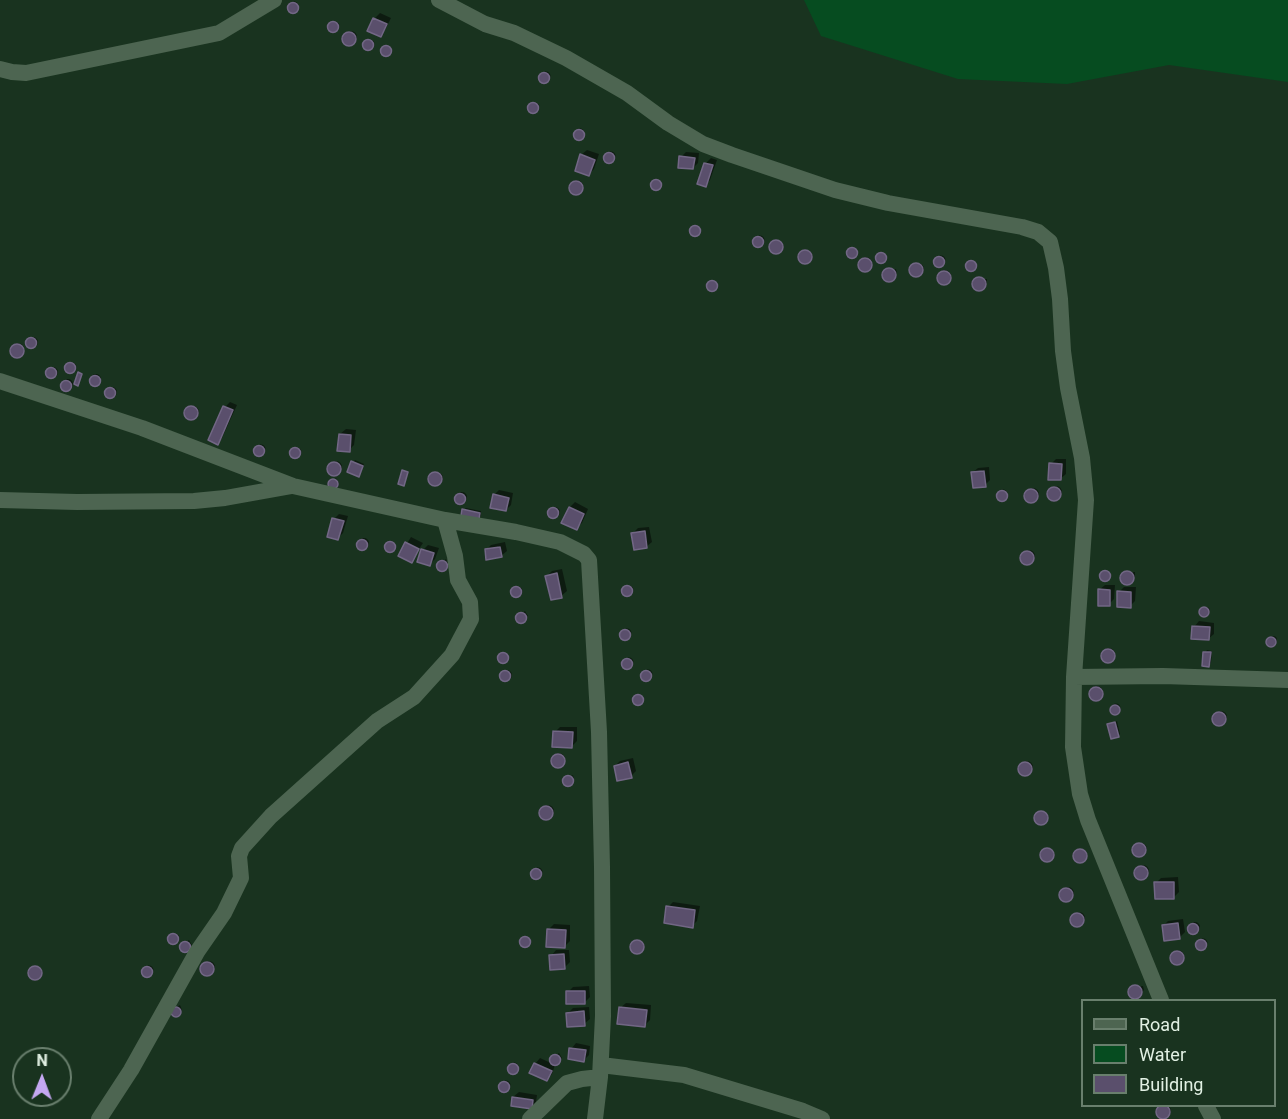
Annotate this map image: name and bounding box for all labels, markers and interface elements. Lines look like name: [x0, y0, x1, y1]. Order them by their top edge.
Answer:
legend: [1081, 999, 1276, 1107]
text: Road: [1139, 1014, 1180, 1035]
text: Water: [1139, 1044, 1186, 1065]
north arrow: [12, 1047, 72, 1107]
text: N: [36, 1051, 48, 1070]
text: Building: [1139, 1074, 1203, 1095]

